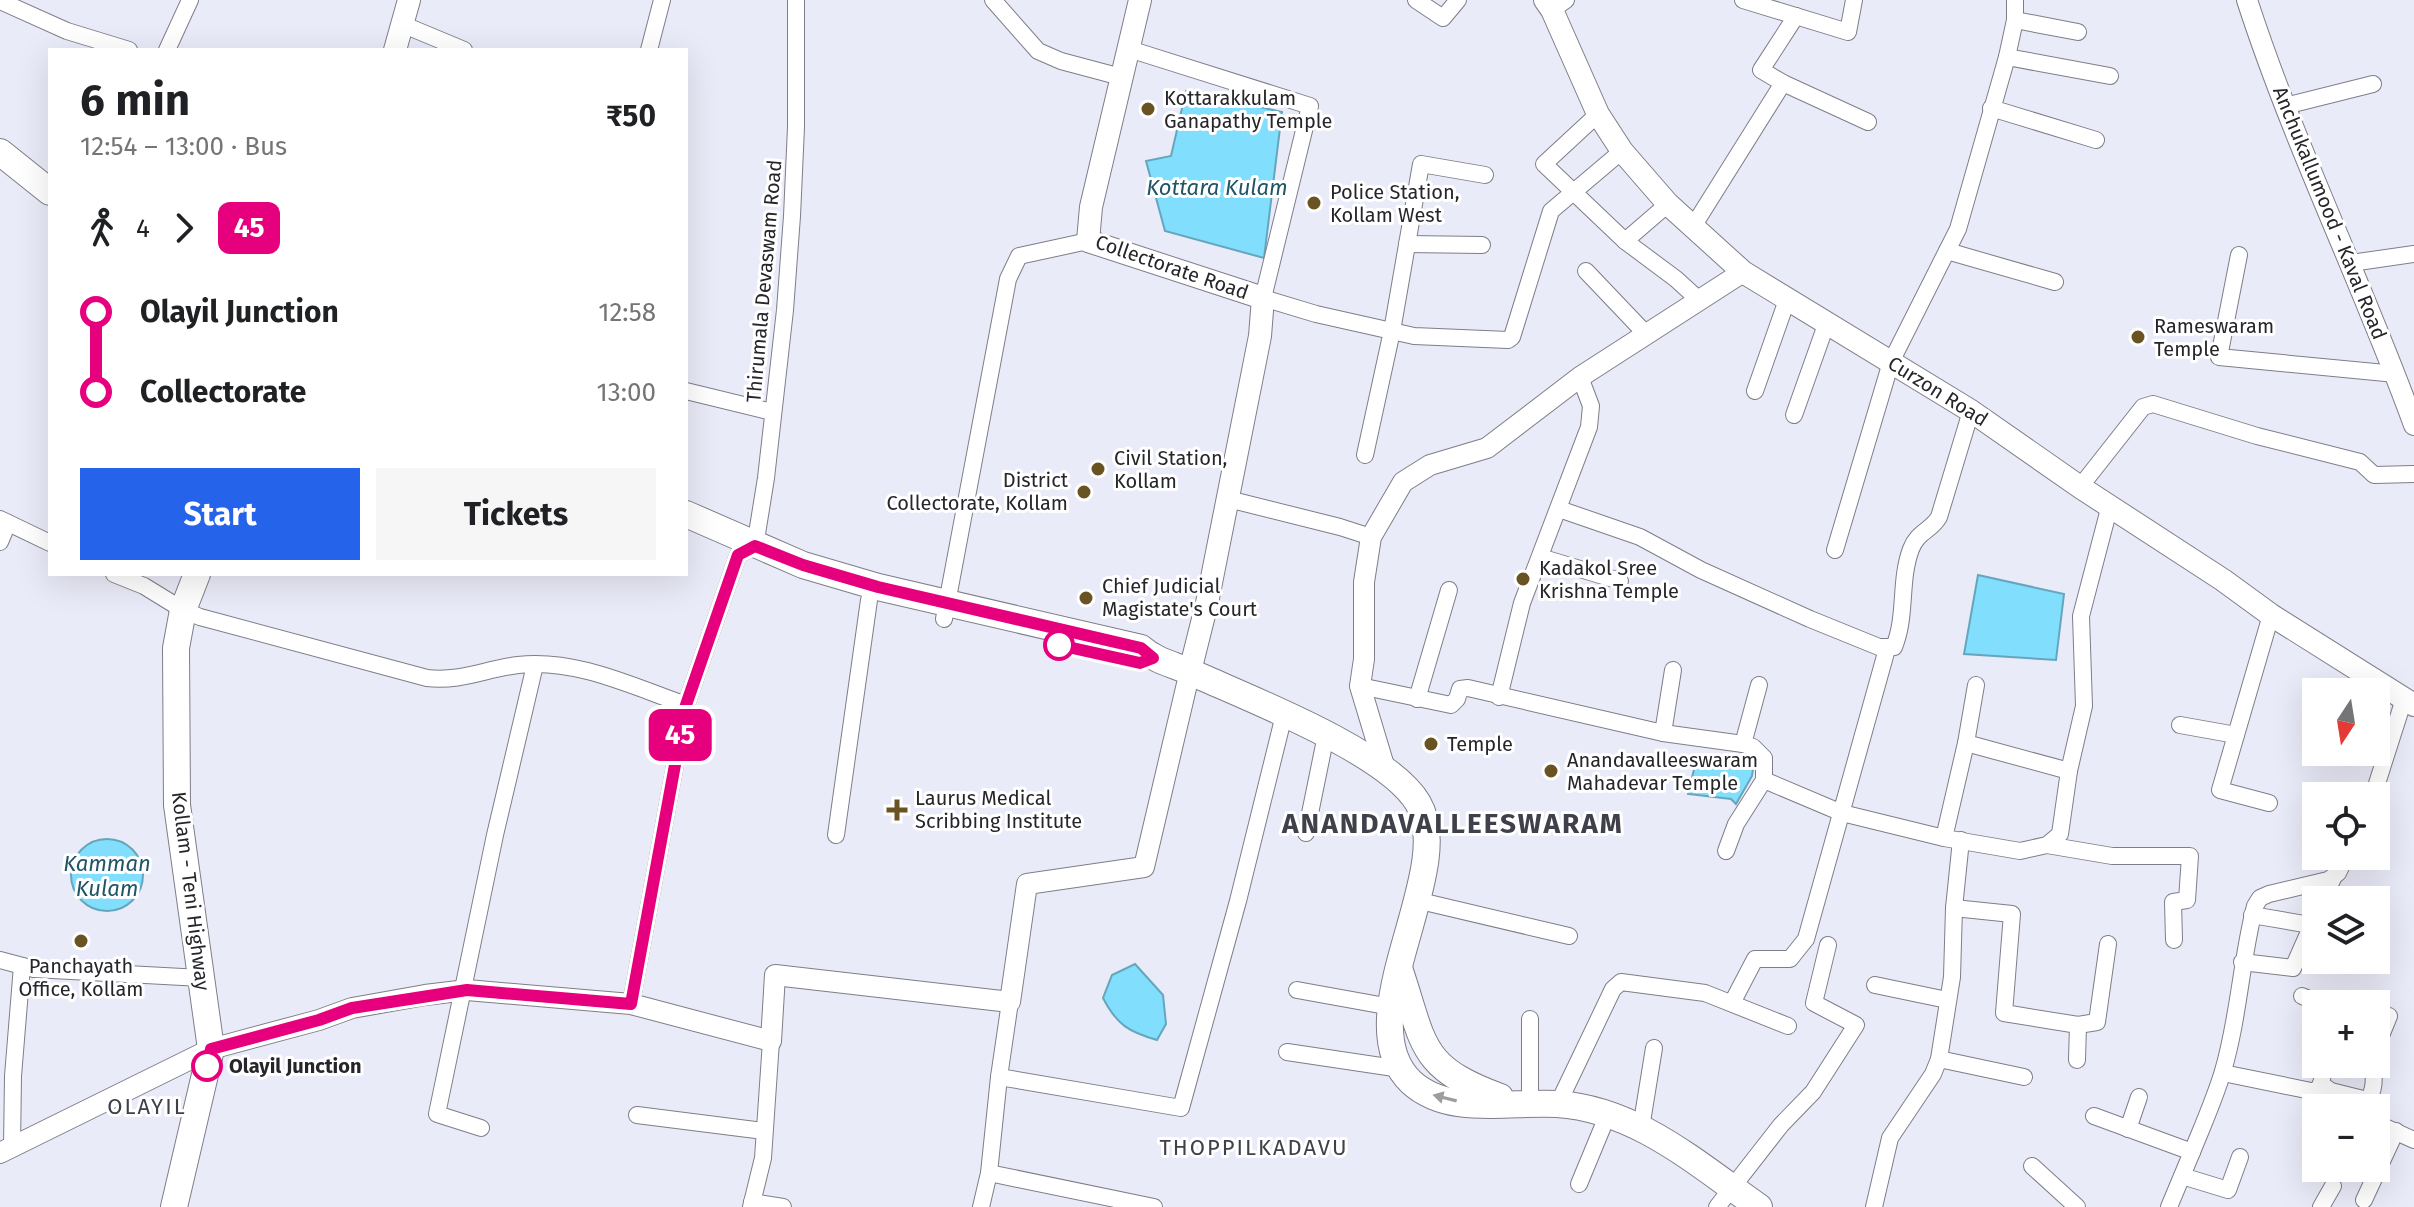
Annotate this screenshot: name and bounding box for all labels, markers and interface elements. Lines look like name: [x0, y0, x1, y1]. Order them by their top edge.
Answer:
text: 6 min: [80, 74, 190, 127]
street label: Anchukallumood - Kaval Road: [2268, 83, 2392, 343]
place label: Kottarakkulam Ganapathy Temple: [1164, 86, 1332, 133]
text: ₹50: [606, 98, 656, 134]
marker: Kottarakkulam Ganapathy Temple: [1139, 100, 1157, 118]
text: 12:54 – 13:00 · Bus: [80, 131, 287, 162]
street label: Thirumala Devaswam Road: [741, 159, 787, 403]
water label: Kottara Kulam: [1146, 174, 1288, 201]
place label: Police Station, Kollam West: [1330, 180, 1459, 227]
marker: Police Station, Kollam West: [1305, 194, 1323, 212]
icon: walk: [80, 206, 124, 250]
icon: forward: [162, 206, 206, 250]
text: 45: [234, 211, 264, 244]
text: 4: [136, 213, 150, 244]
street label: Collectorate Road: [1092, 230, 1252, 304]
text: Olayil Junction: [140, 294, 339, 330]
text: 12:58: [598, 297, 656, 328]
place label: Rameswaram Temple: [2154, 314, 2274, 361]
marker: Rameswaram Temple: [2129, 328, 2147, 346]
street label: Curzon Road: [1884, 351, 1992, 431]
text: Collectorate: [140, 374, 306, 410]
text: 13:00: [597, 377, 656, 408]
place label: Civil Station, Kollam: [1114, 446, 1227, 493]
marker: Civil Station, Kollam: [1089, 460, 1107, 478]
button: Start: [80, 468, 360, 560]
button: Tickets: [376, 468, 656, 560]
place label: District Collectorate, Kollam: [886, 468, 1069, 515]
marker: District Collectorate, Kollam: [1075, 483, 1093, 501]
place label: Kadakol Sree Krishna Temple: [1539, 556, 1679, 603]
marker: Kadakol Sree Krishna Temple: [1514, 570, 1532, 588]
place label: Chief Judicial Magistate's Court: [1102, 574, 1258, 621]
marker: Chief Judicial Magistate's Court: [1077, 589, 1095, 607]
unlabelled marker: [1044, 630, 1074, 660]
north arrow: [2302, 678, 2390, 766]
map controls: [2302, 678, 2390, 1182]
line badge: 45: [644, 709, 716, 761]
text: 45: [665, 718, 695, 751]
place label: Temple: [1447, 732, 1513, 756]
marker: Temple: [1422, 735, 1440, 753]
place label: Anandavalleeswaram Mahadevar Temple: [1567, 748, 1758, 795]
marker: Anandavalleeswaram Mahadevar Temple: [1542, 762, 1560, 780]
button: locate: [2302, 782, 2390, 870]
place label: Laurus Medical Scribbing Institute: [915, 786, 1082, 833]
street label: Kollam - Teni Highway: [167, 790, 215, 992]
marker: Laurus Medical Scribbing Institute: [886, 799, 908, 821]
district label: ANANDAVALLEESWARAM: [1281, 807, 1624, 840]
water label: Kamman Kulam: [63, 850, 151, 902]
button: layers: [2302, 886, 2390, 974]
marker: Panchayath Office, Kollam: [72, 932, 90, 950]
place label: Panchayath Office, Kollam: [19, 954, 143, 1001]
button: +: [2302, 990, 2390, 1078]
marker: Olayil Junction: [192, 1051, 222, 1081]
place label: Olayil Junction: [229, 1054, 361, 1078]
one-way arrow: [1433, 1092, 1458, 1104]
district label: OLAYIL: [107, 1093, 187, 1120]
button: −: [2302, 1094, 2390, 1182]
district label: THOPPILKADAVU: [1159, 1134, 1349, 1161]

